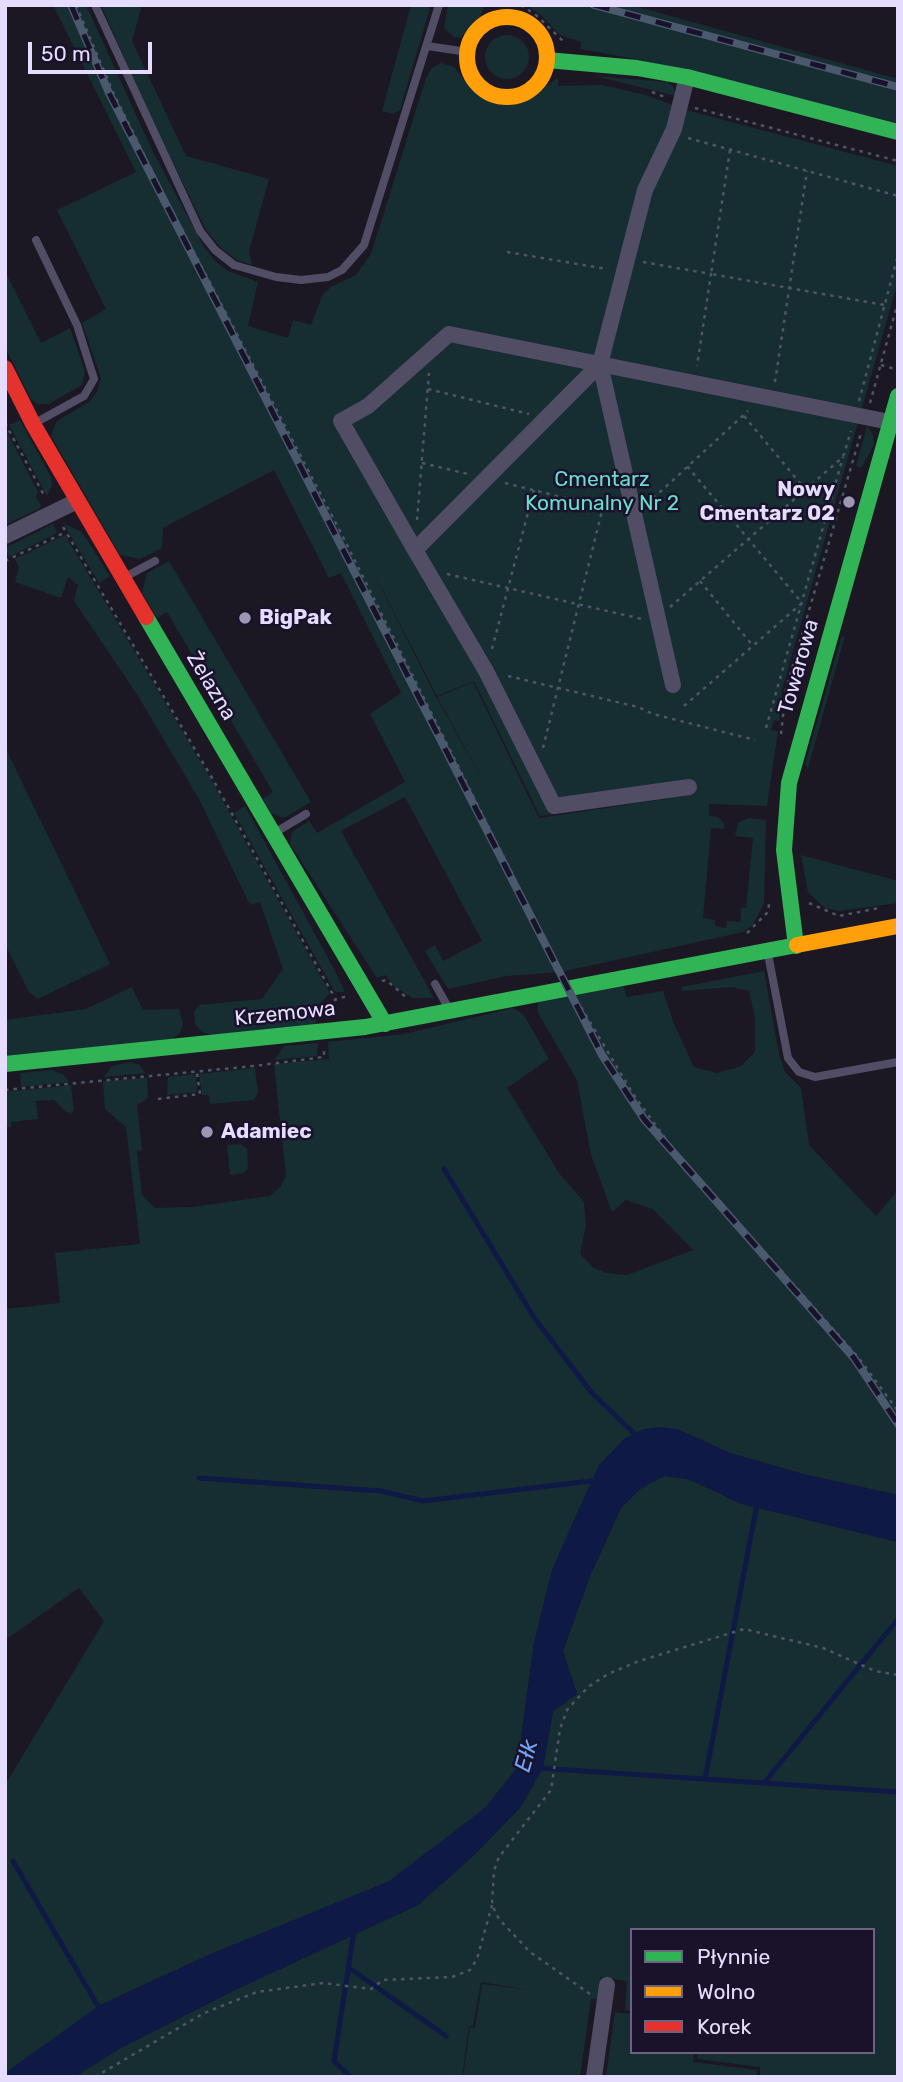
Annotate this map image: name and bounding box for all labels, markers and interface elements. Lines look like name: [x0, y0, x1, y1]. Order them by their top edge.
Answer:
scale bar: [32, 28, 156, 72]
text: 50 m: [41, 41, 91, 66]
park label: Cmentarz Komunalny Nr 2: [525, 467, 679, 517]
place label: Nowy Cmentarz 02: [699, 477, 835, 527]
marker: Nowy Cmentarz 02: [841, 494, 857, 510]
place label: BigPak: [259, 605, 332, 631]
marker: BigPak: [237, 610, 253, 626]
street label: Towarowa: [773, 617, 825, 717]
street label: Żelazna: [181, 647, 241, 725]
street label: Krzemowa: [233, 996, 337, 1032]
place label: Adamiec: [221, 1119, 312, 1145]
marker: Adamiec: [199, 1124, 215, 1140]
water label: Ełk: [509, 1737, 545, 1775]
legend: [630, 1928, 875, 2054]
text: Płynnie: [697, 1944, 770, 1969]
text: Wolno: [697, 1979, 755, 2004]
text: Korek: [697, 2014, 751, 2039]

